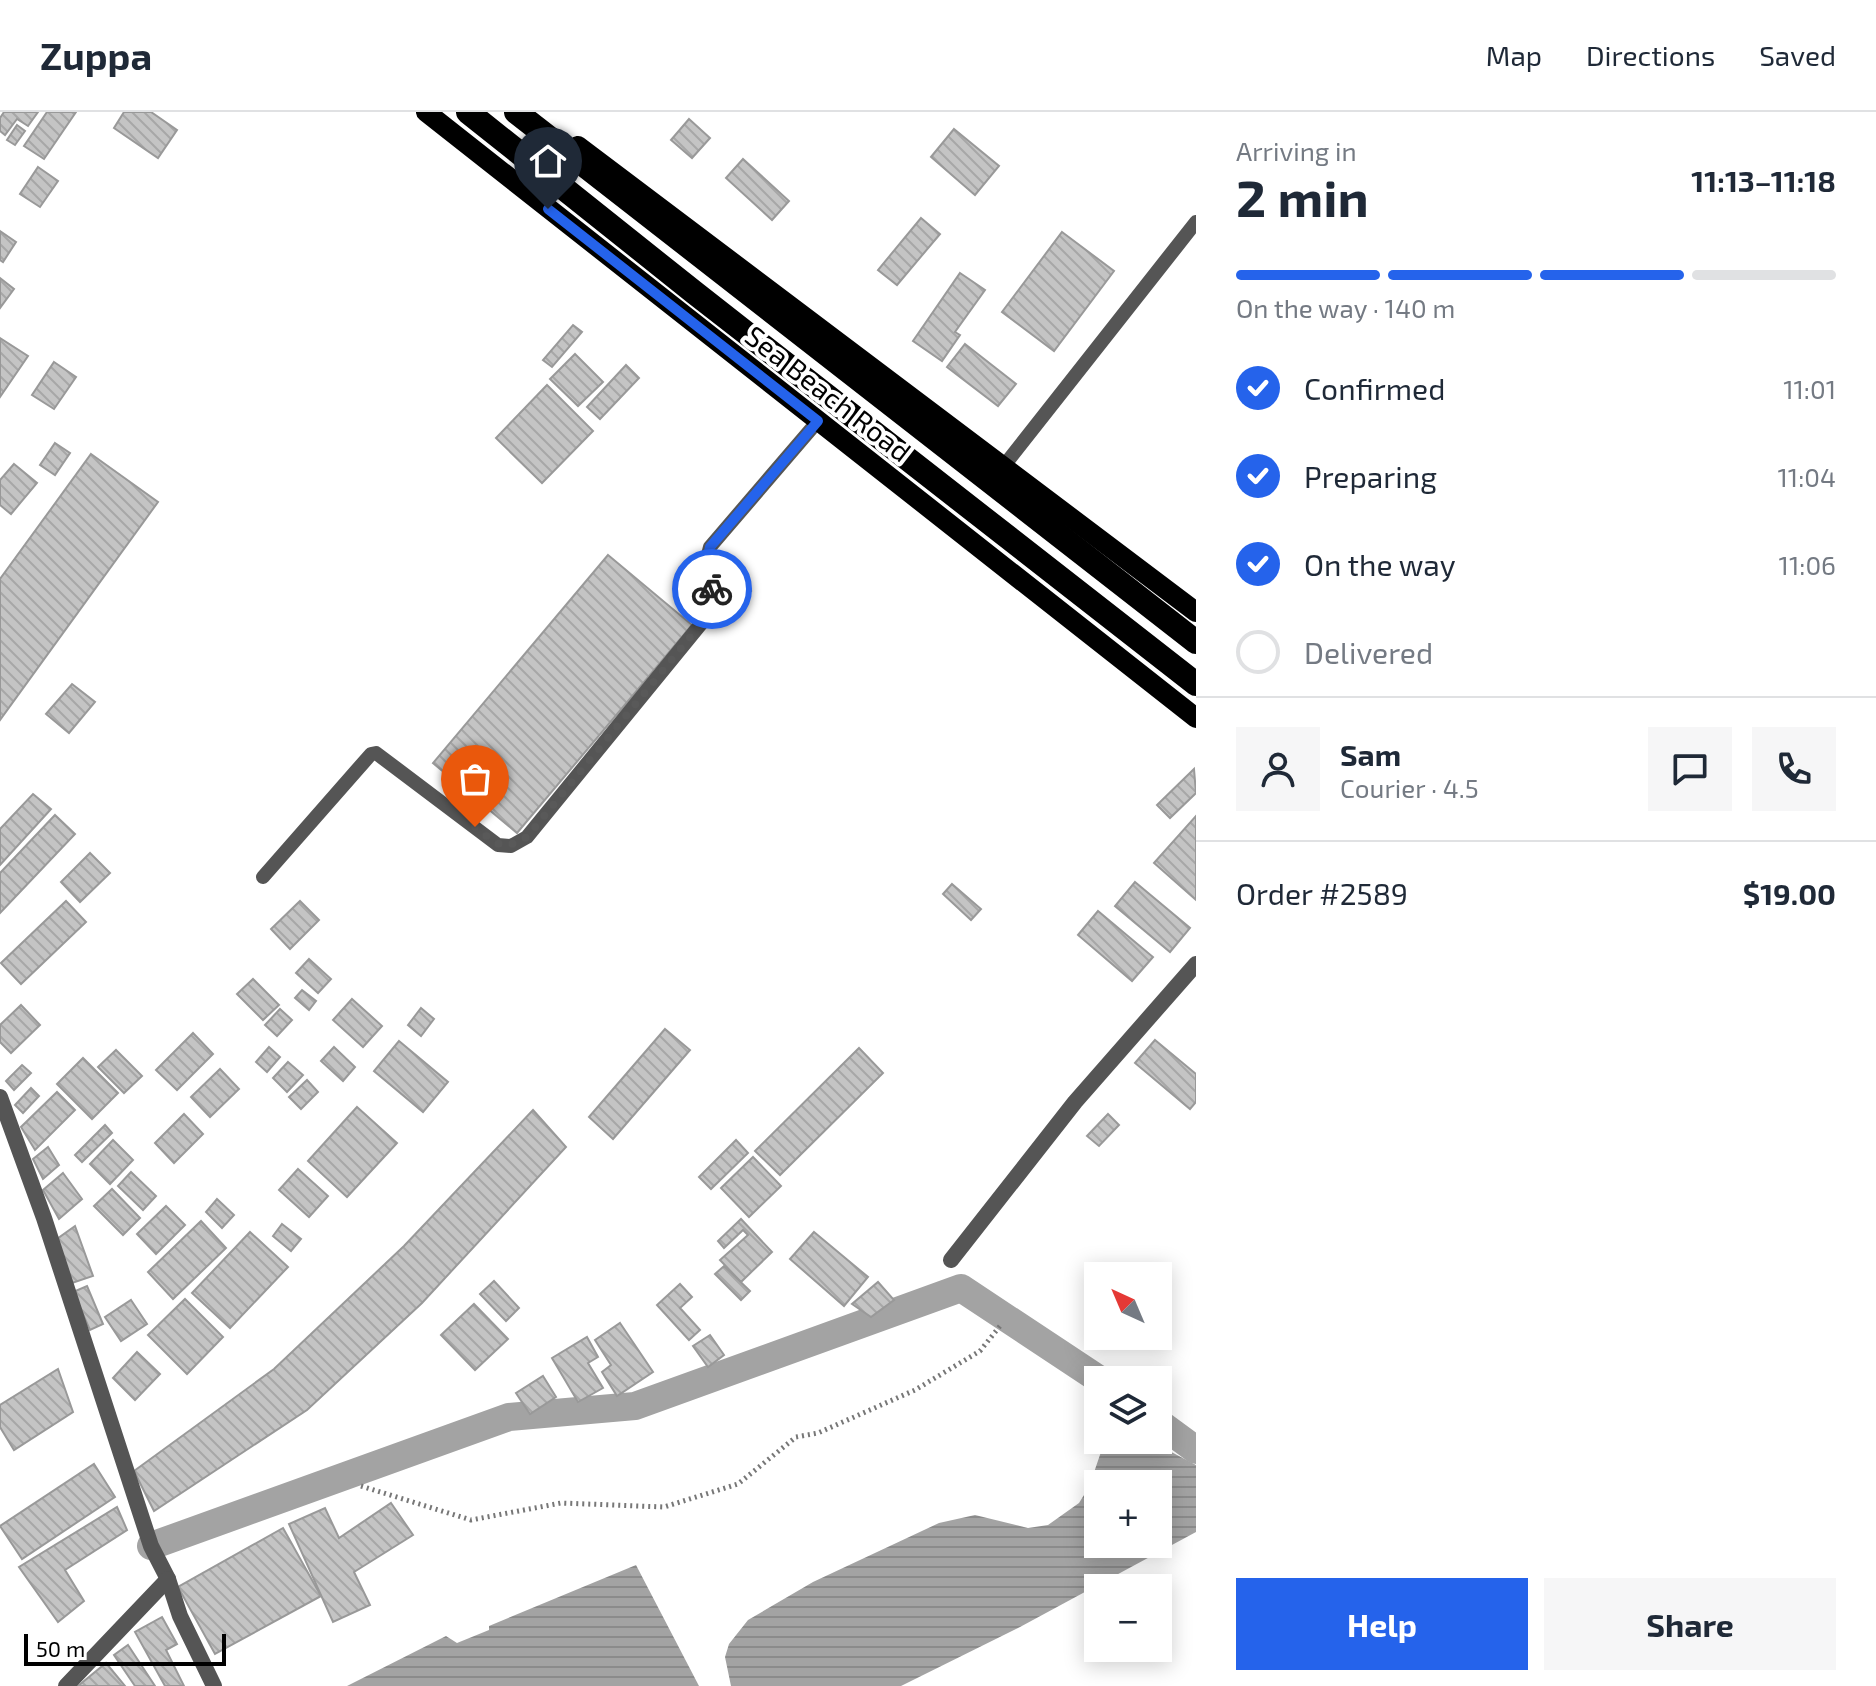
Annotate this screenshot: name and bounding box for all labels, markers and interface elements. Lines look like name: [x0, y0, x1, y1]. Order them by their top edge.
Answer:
text: Zuppa: [40, 32, 152, 78]
text: Map: [1486, 38, 1542, 72]
text: Directions: [1586, 38, 1715, 72]
text: Saved: [1759, 38, 1836, 72]
pin: [514, 127, 582, 209]
text: Arriving in: [1236, 135, 1357, 166]
icon: home: [526, 139, 570, 183]
text: 11:13–11:18: [1691, 162, 1836, 198]
text: 2 min: [1236, 165, 1369, 227]
text: On the way · 140 m: [1236, 292, 1455, 323]
street label: Sea Beach Road: [739, 318, 918, 468]
icon: check: [1236, 366, 1280, 410]
text: Confirmed: [1304, 370, 1445, 406]
text: 11:01: [1783, 373, 1836, 404]
icon: check: [1236, 454, 1280, 498]
text: Preparing: [1304, 458, 1437, 494]
text: 11:04: [1777, 461, 1836, 492]
icon: check: [1236, 542, 1280, 586]
text: On the way: [1304, 546, 1456, 582]
courier: [672, 549, 752, 629]
text: 11:06: [1779, 549, 1836, 580]
icon: bike: [690, 567, 734, 611]
text: Delivered: [1304, 634, 1433, 670]
button: person: [1236, 727, 1320, 811]
button: chat: [1648, 727, 1732, 811]
button: phone: [1752, 727, 1836, 811]
text: Sam: [1340, 736, 1401, 772]
pin: [441, 745, 509, 827]
icon: bag: [453, 757, 497, 801]
text: Courier · 4.5: [1340, 772, 1479, 803]
text: Order #2589: [1236, 875, 1408, 911]
text: $19.00: [1743, 875, 1836, 911]
north arrow: [1084, 1262, 1172, 1350]
map controls: [1084, 1262, 1172, 1662]
button: layers: [1084, 1366, 1172, 1454]
button: +: [1084, 1470, 1172, 1558]
button: −: [1084, 1574, 1172, 1662]
button: Help: [1236, 1578, 1528, 1670]
button: Share: [1544, 1578, 1836, 1670]
scale bar: [24, 1630, 226, 1666]
text: 50 m: [36, 1635, 85, 1661]

